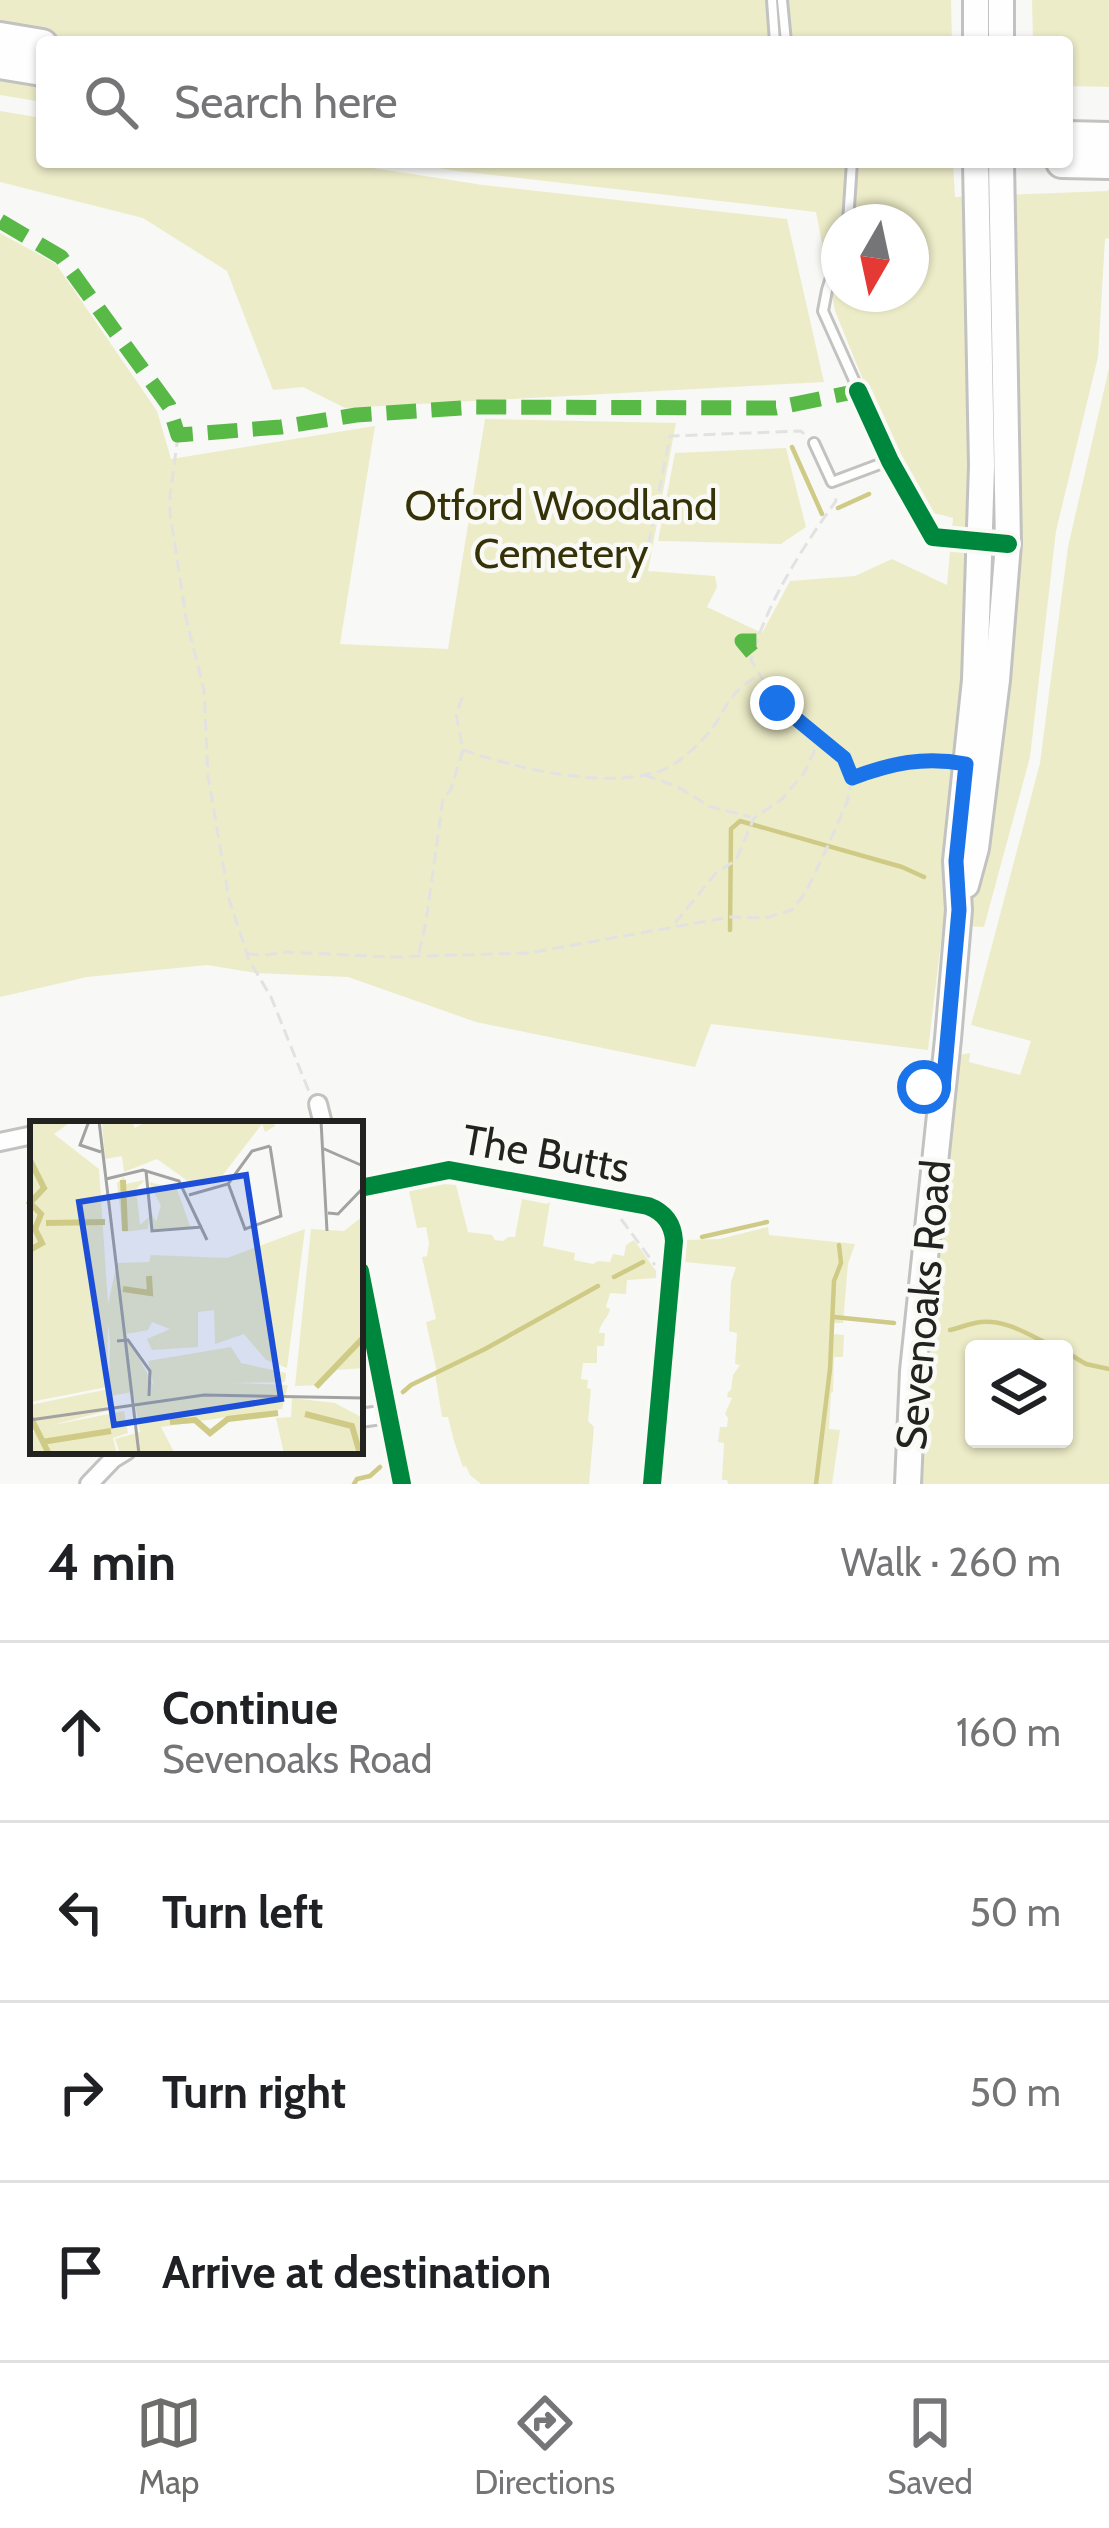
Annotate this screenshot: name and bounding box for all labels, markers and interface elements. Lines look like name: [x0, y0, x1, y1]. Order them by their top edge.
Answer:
search box: [36, 36, 1073, 168]
icon: search: [78, 69, 144, 135]
text: Search here: [174, 75, 398, 129]
north arrow: [821, 204, 929, 312]
park label: Otford Woodland Cemetery: [404, 479, 718, 579]
route end: [750, 676, 804, 730]
route start: [897, 1060, 951, 1114]
street label: The Butts: [459, 1113, 633, 1193]
inset map: [30, 1121, 363, 1454]
street label: Sevenoaks Road: [884, 1158, 962, 1452]
map controls: [965, 1340, 1073, 1448]
button: layers: [965, 1340, 1073, 1448]
text: 4 min: [48, 1531, 176, 1593]
text: Walk · 260 m: [841, 1538, 1061, 1586]
text: Continue: [162, 1681, 338, 1735]
icon: ahead: [48, 1699, 114, 1765]
text: 160 m: [956, 1708, 1061, 1756]
text: Sevenoaks Road: [162, 1735, 432, 1783]
icon: left: [48, 1879, 114, 1945]
text: Turn left: [162, 1885, 324, 1939]
text: 50 m: [970, 1888, 1061, 1936]
icon: right: [48, 2059, 114, 2125]
text: Turn right: [162, 2065, 346, 2119]
text: 50 m: [970, 2068, 1061, 2116]
icon: arrive: [48, 2239, 114, 2305]
text: Arrive at destination: [162, 2245, 551, 2299]
tab: Map: [136, 2390, 202, 2502]
tab: Directions: [474, 2390, 615, 2502]
tab: Saved: [887, 2390, 973, 2502]

